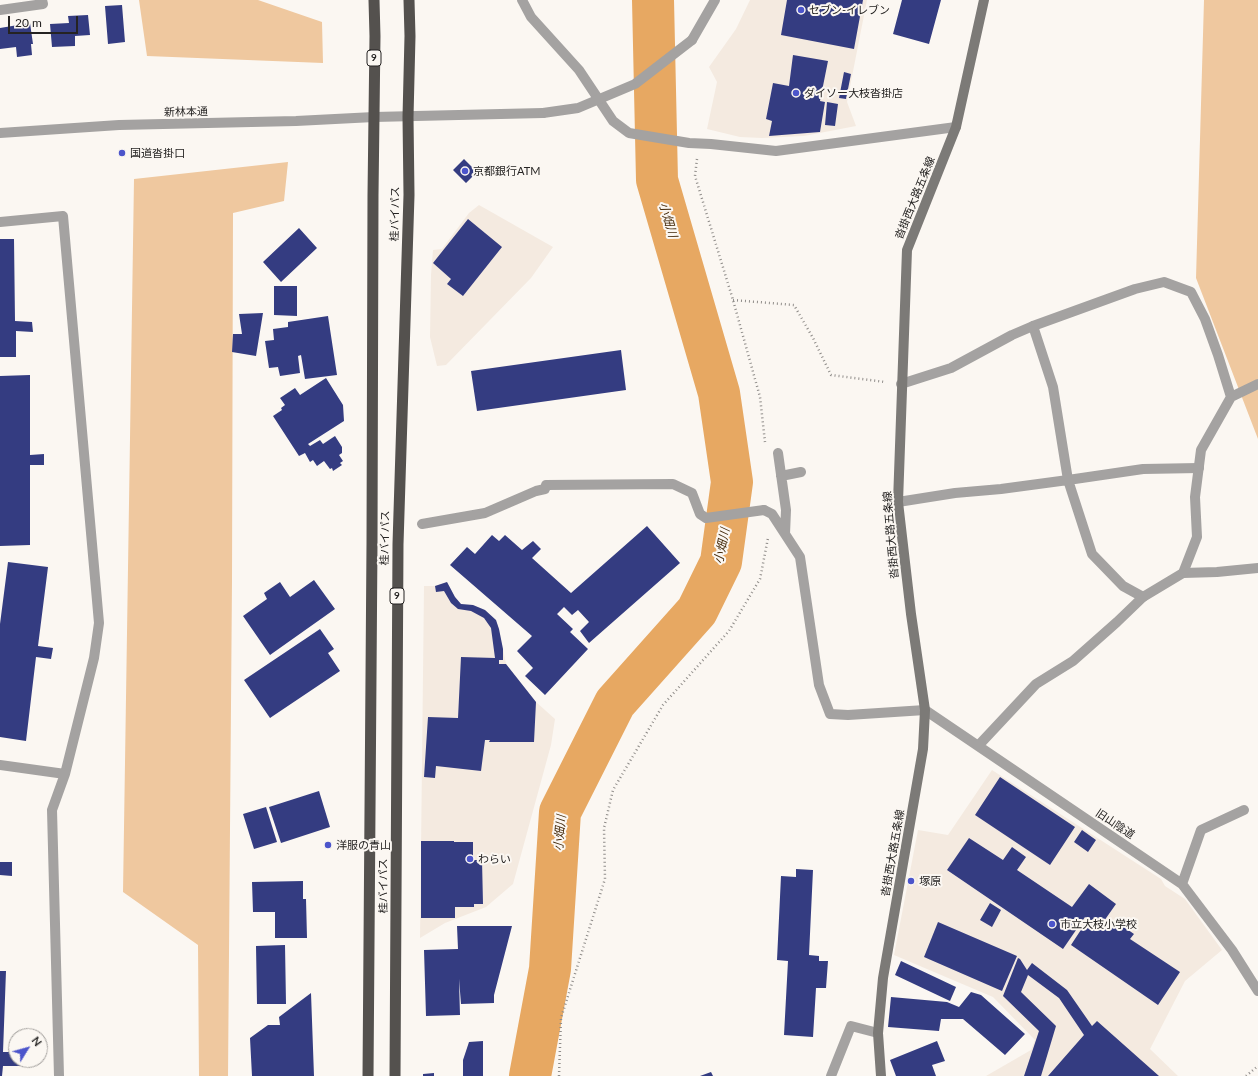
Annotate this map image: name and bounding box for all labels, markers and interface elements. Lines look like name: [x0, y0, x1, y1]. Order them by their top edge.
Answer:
place label: セブン-イレブン: [809, 3, 890, 17]
marker: セブン-イレブン: [796, 5, 806, 15]
scale bar: [10, 8, 80, 34]
text: 20 m: [15, 15, 42, 30]
road number: 9: [367, 50, 381, 66]
place label: ダイソー大枝沓掛店: [804, 86, 903, 100]
marker: ダイソー大枝沓掛店: [791, 88, 801, 98]
street label: 新林本通: [164, 105, 208, 119]
place label: 国道沓掛口: [130, 146, 185, 160]
marker: 国道沓掛口: [117, 148, 127, 158]
street label: 沓掛西大路五条線: [892, 155, 938, 241]
place label: 京都銀行ATM: [473, 164, 540, 178]
marker: 京都銀行ATM: [460, 166, 470, 176]
street label: 桂バイパス: [388, 186, 402, 242]
water label: 小畑川: [656, 201, 680, 239]
street label: 沓掛西大路五条線: [881, 491, 901, 579]
street label: 桂バイパス: [378, 510, 392, 566]
water label: 小畑川: [711, 527, 733, 565]
road number: 9: [390, 588, 404, 604]
street label: 旧山陰道: [1093, 806, 1137, 842]
street label: 沓掛西大路五条線: [879, 809, 907, 897]
water label: 小畑川: [551, 814, 569, 852]
place label: 洋服の青山: [336, 838, 391, 852]
marker: 洋服の青山: [323, 840, 333, 850]
place label: わらい: [478, 852, 511, 866]
marker: わらい: [465, 854, 475, 864]
street label: 桂バイパス: [376, 859, 390, 913]
place label: 塚原: [919, 874, 941, 888]
marker: 塚原: [906, 876, 916, 886]
place label: 市立大枝小学校: [1060, 917, 1137, 931]
marker: 市立大枝小学校: [1047, 919, 1057, 929]
north arrow: [8, 1028, 48, 1068]
text: N: [29, 1034, 45, 1048]

